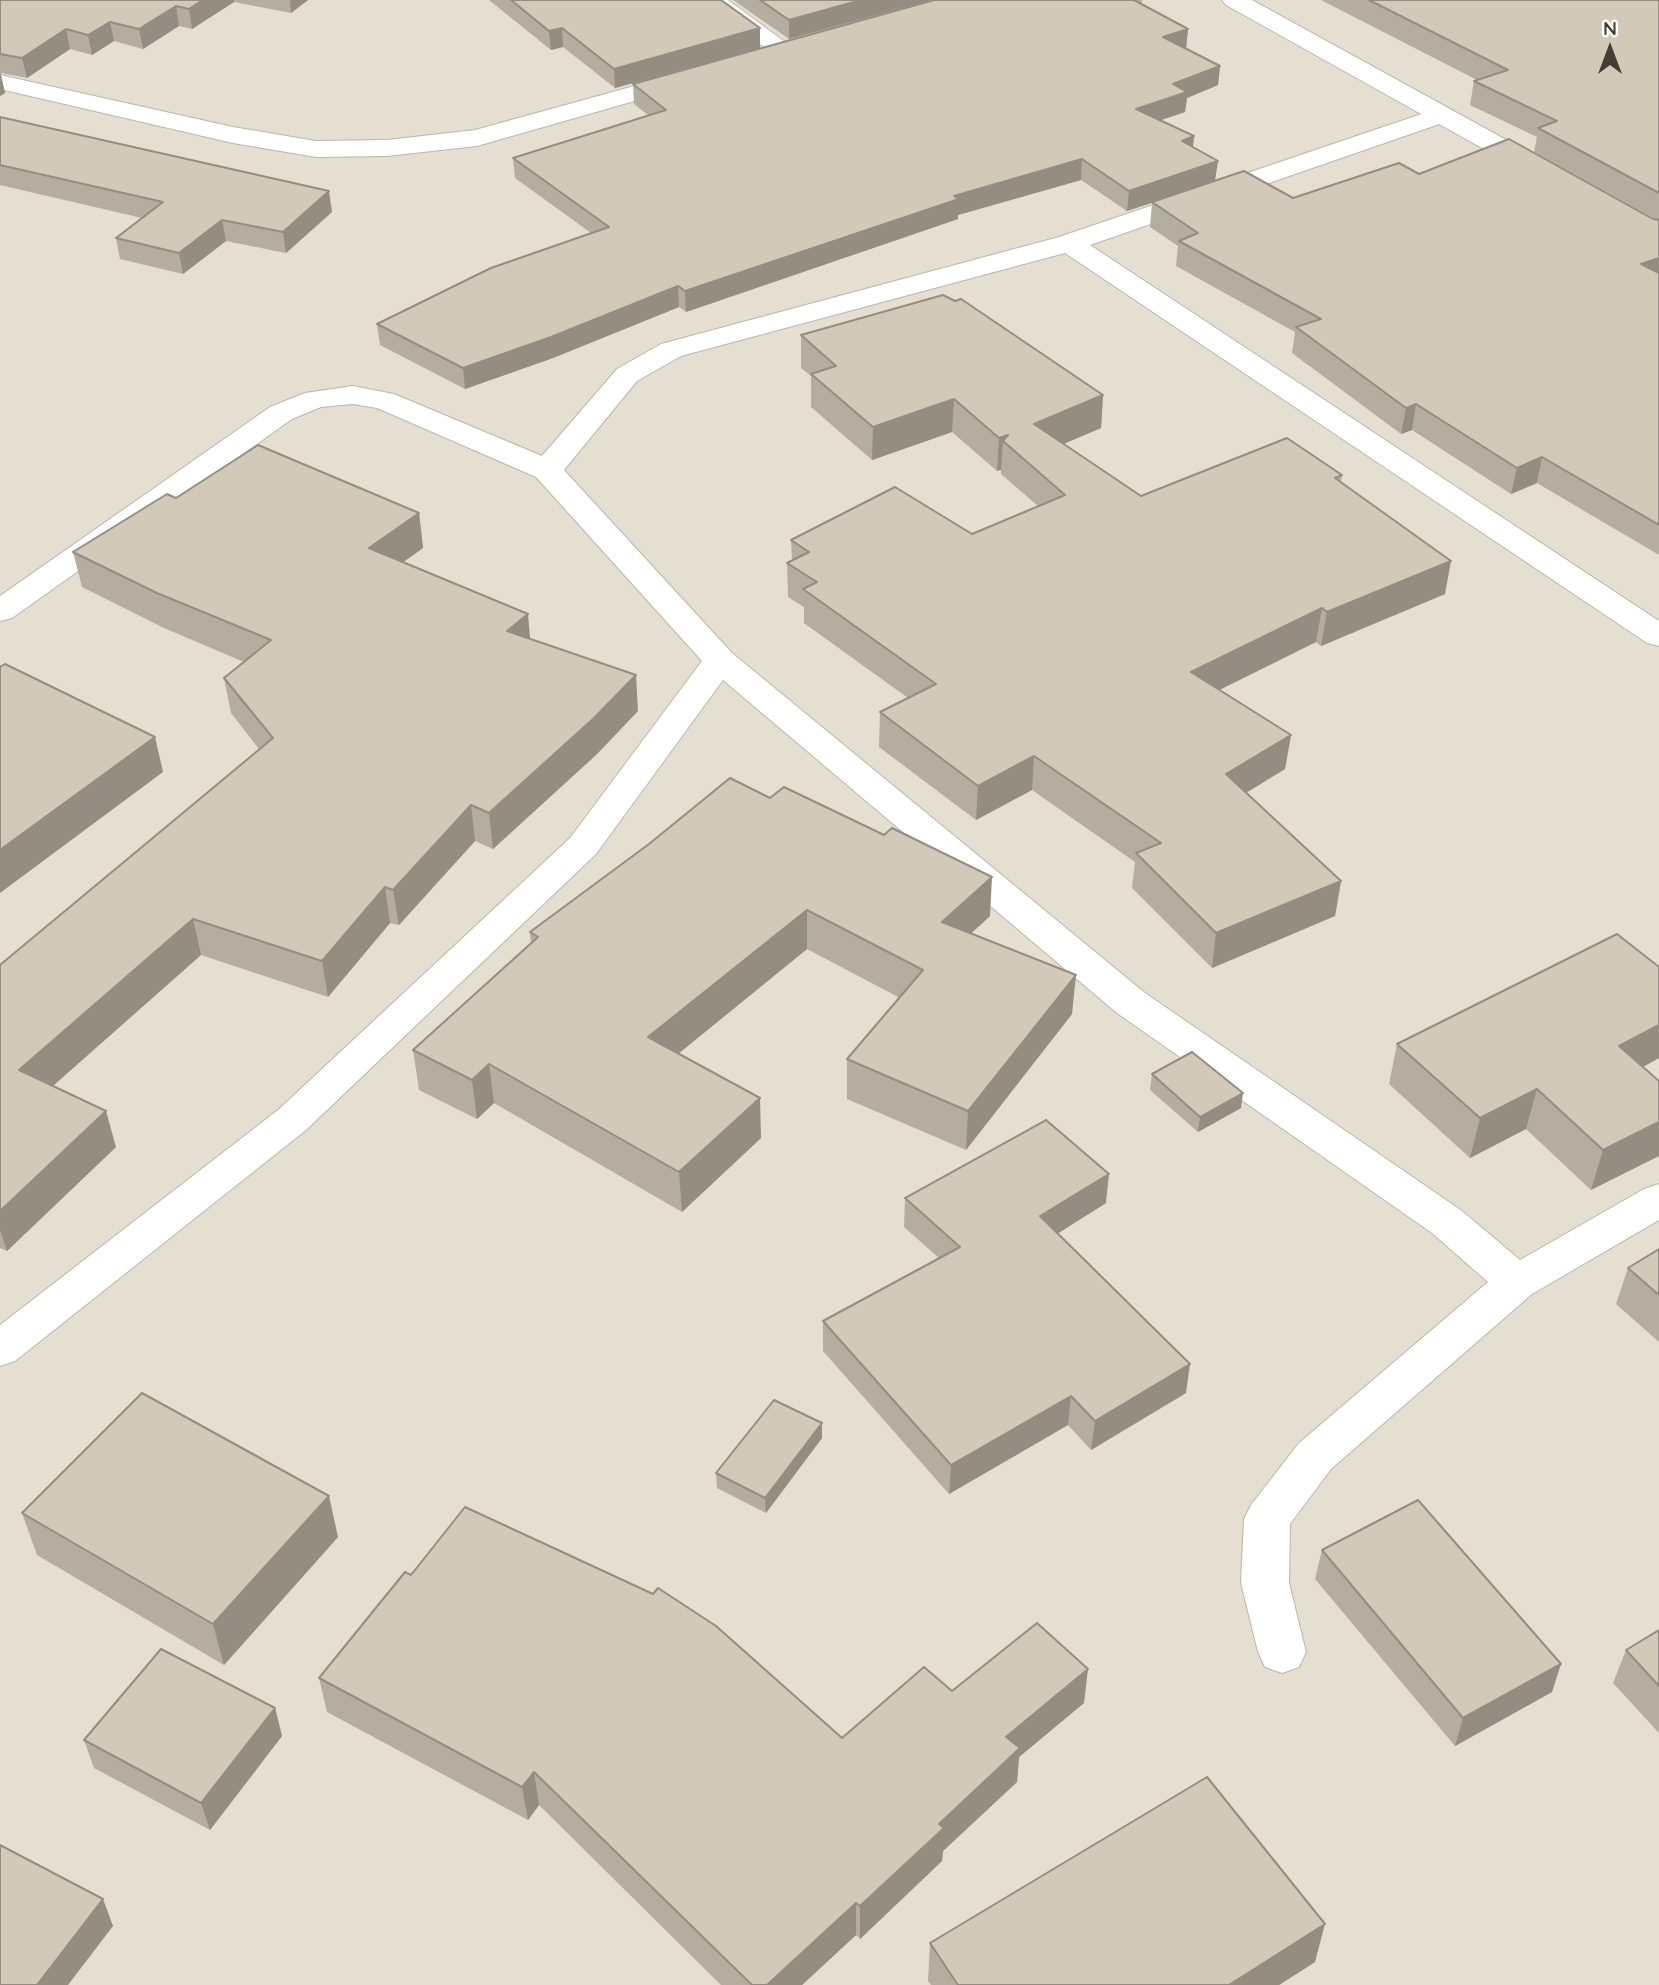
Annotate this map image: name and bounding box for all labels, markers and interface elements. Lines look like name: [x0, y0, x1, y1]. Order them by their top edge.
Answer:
north arrow: [1575, 14, 1645, 84]
text: N: [1603, 16, 1617, 40]

